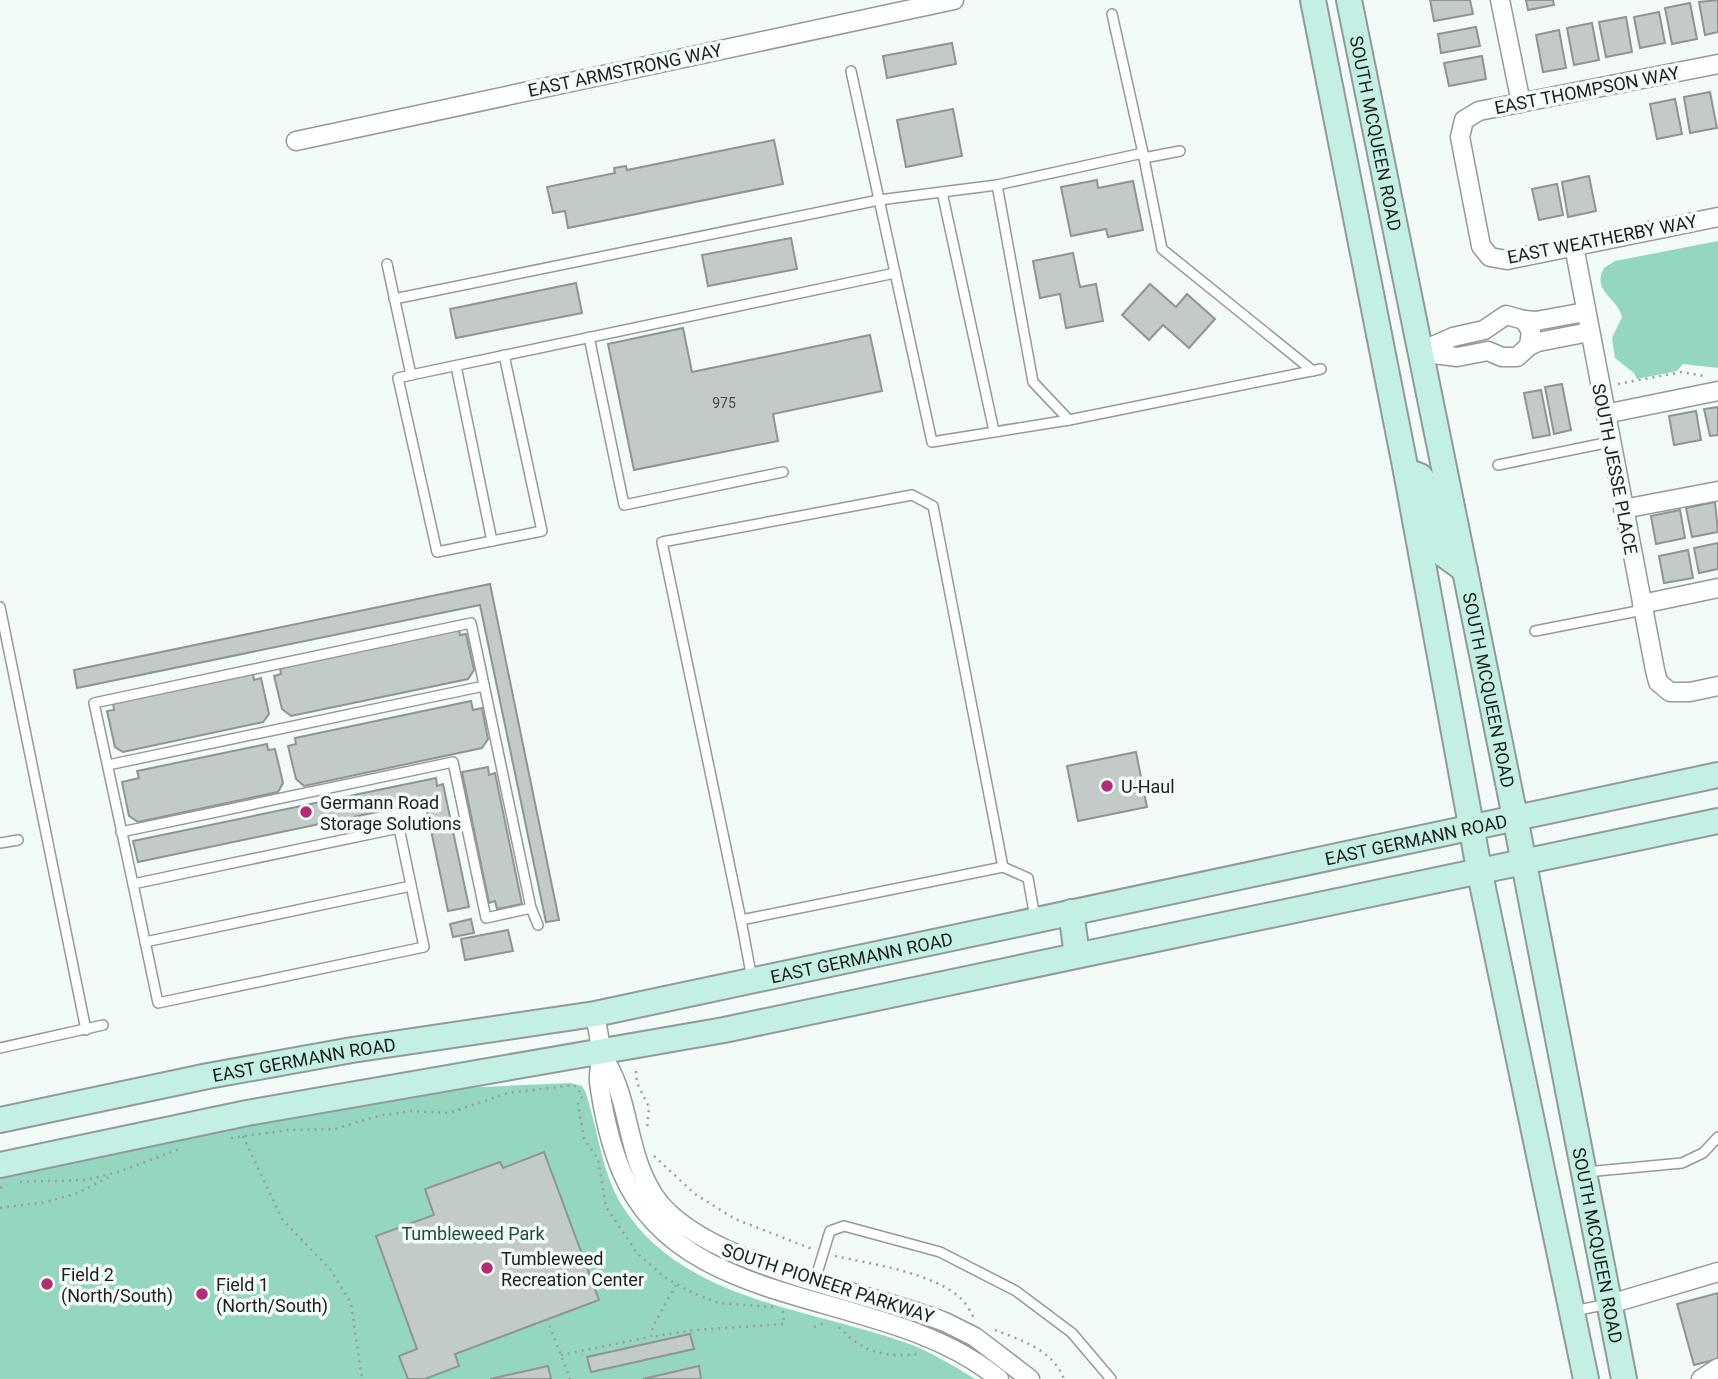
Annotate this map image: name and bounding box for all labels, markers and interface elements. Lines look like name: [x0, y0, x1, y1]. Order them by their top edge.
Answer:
street label: SOUTH MCQUEEN ROAD: [1346, 34, 1406, 233]
street label: EAST ARMSTRONG WAY: [526, 39, 724, 101]
street label: EAST THOMPSON WAY: [1493, 62, 1681, 118]
street label: EAST WEATHERBY WAY: [1505, 210, 1699, 268]
street label: SOUTH JESSE PLACE: [1588, 382, 1642, 556]
house number: 975: [712, 395, 736, 411]
street label: SOUTH MCQUEEN ROAD: [1459, 590, 1519, 789]
place label: U-Haul: [1121, 776, 1175, 797]
marker: U-Haul: [1099, 778, 1115, 794]
place label: Germann Road Storage Solutions: [320, 792, 461, 834]
marker: Germann Road Storage Solutions: [298, 804, 314, 820]
street label: EAST GERMANN ROAD: [1323, 810, 1509, 869]
street label: EAST GERMANN ROAD: [768, 928, 954, 987]
street label: EAST GERMANN ROAD: [211, 1033, 397, 1086]
street label: SOUTH MCQUEEN ROAD: [1569, 1146, 1627, 1345]
park label: Tumbleweed Park: [401, 1223, 545, 1244]
street label: SOUTH PIONEER PARKWAY: [719, 1239, 937, 1327]
place label: Tumbleweed Recreation Center: [501, 1248, 644, 1290]
marker: Tumbleweed Recreation Center: [479, 1260, 495, 1276]
place label: Field 2 (North/South): [61, 1264, 173, 1307]
place label: Field 1 (North/South): [216, 1274, 328, 1317]
marker: Field 2 (North/South): [39, 1276, 55, 1292]
marker: Field 1 (North/South): [194, 1286, 210, 1302]

